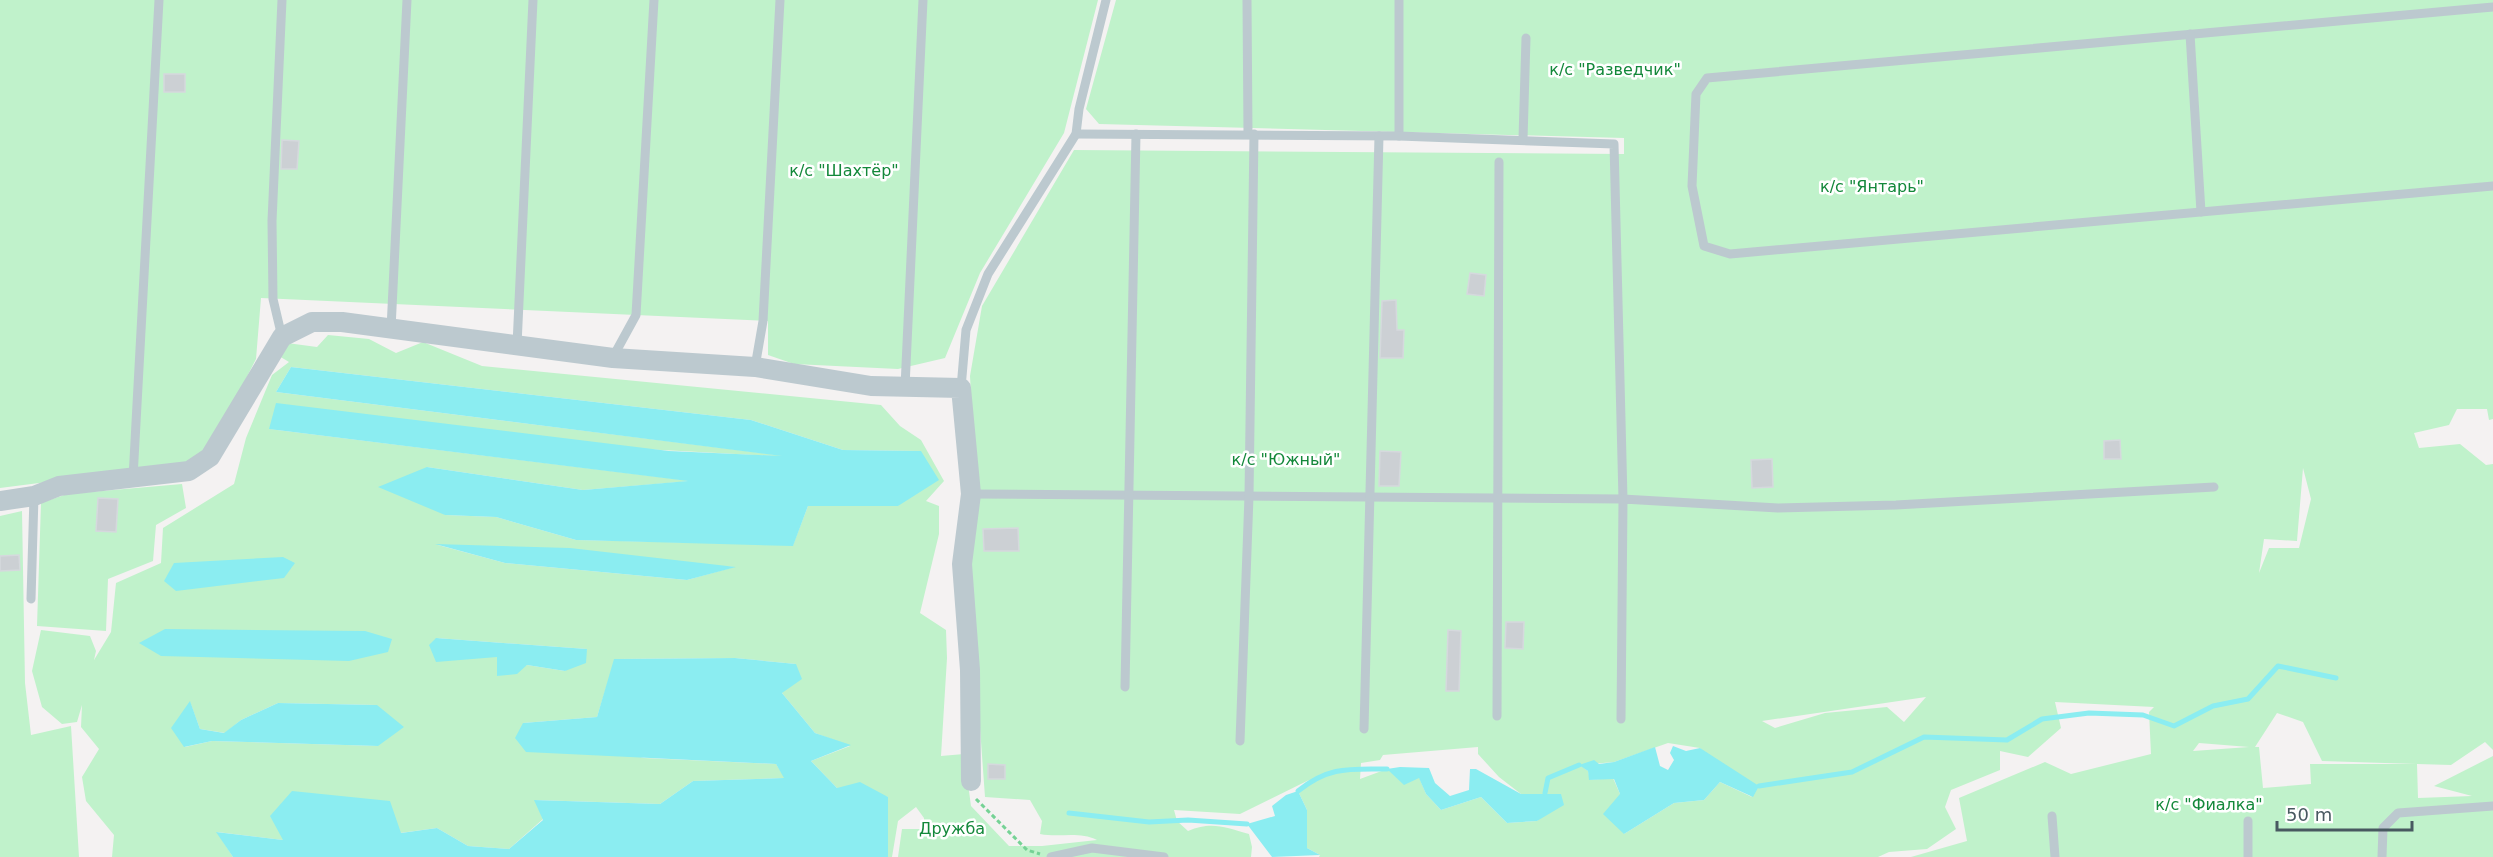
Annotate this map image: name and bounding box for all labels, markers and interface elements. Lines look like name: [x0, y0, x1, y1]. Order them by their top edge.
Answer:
park label: к/с "Разведчик": [1549, 60, 1681, 79]
park label: к/с "Шахтёр": [789, 161, 899, 180]
park label: к/с "Янтарь": [1820, 177, 1924, 196]
park label: к/с "Южный": [1232, 450, 1340, 469]
scale bar: [2277, 794, 2412, 832]
park label: к/с "Фиалка": [2155, 795, 2263, 814]
text: 50 m: [2286, 804, 2332, 825]
park label: Дружба: [919, 819, 985, 838]

